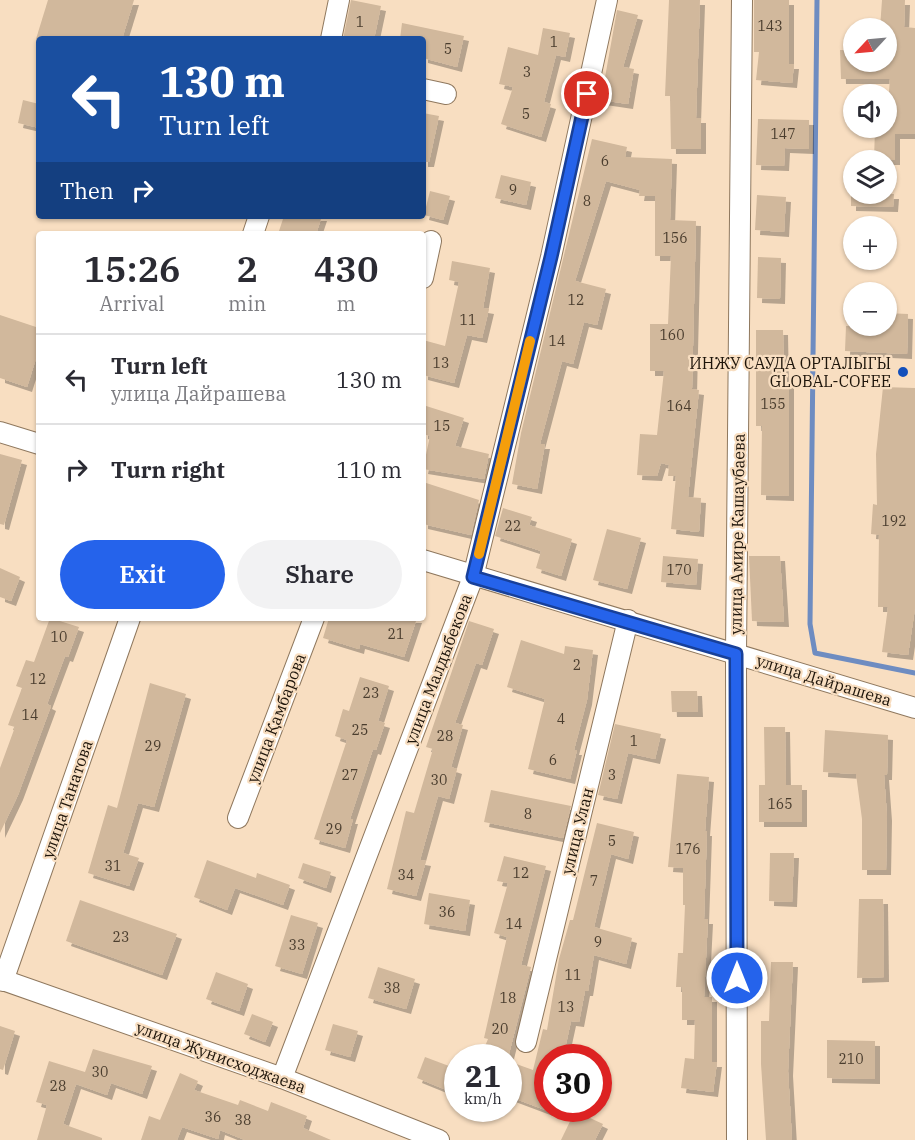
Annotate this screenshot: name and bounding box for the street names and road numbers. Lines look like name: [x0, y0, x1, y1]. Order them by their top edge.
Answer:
street label: улица Амире Кашаубаева: [725, 433, 749, 635]
street label: улица Малдыбекова: [400, 591, 476, 747]
street label: улица Қамбарова: [242, 650, 310, 786]
street label: улица Дайрашева: [754, 650, 894, 710]
street label: улица Танатова: [37, 737, 97, 861]
street label: улица Улан: [557, 785, 597, 877]
street label: улица Жунисходжаева: [133, 1017, 309, 1097]

